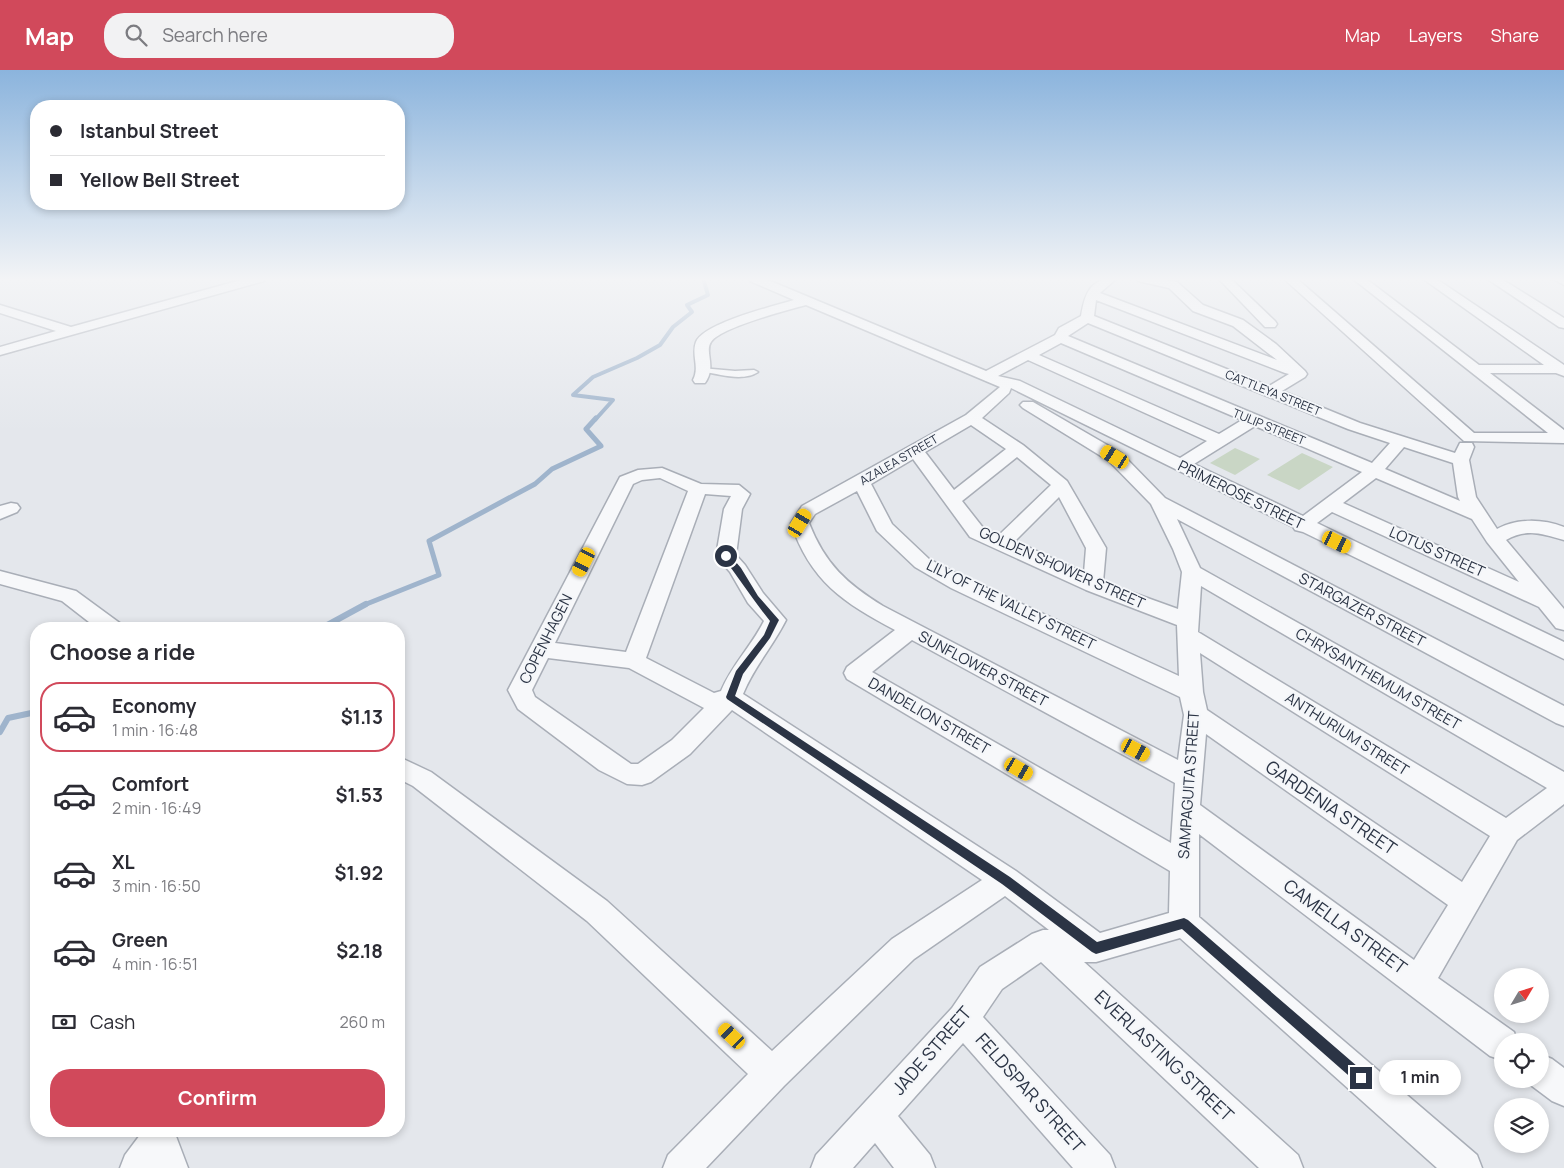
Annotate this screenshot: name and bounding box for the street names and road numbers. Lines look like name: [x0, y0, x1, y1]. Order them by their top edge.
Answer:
street label: CATTLEYA STREET: [1223, 366, 1324, 420]
street label: TULIP STREET: [1230, 404, 1309, 449]
street label: AZALEA STREET: [856, 430, 942, 489]
street label: PRIMEROSE STREET: [1175, 455, 1308, 534]
street label: GOLDEN SHOWER STREET: [976, 521, 1149, 614]
street label: LOTUS STREET: [1386, 521, 1489, 582]
street label: LILY OF THE VALLEY STREET: [923, 554, 1099, 655]
street label: STARGAZER STREET: [1295, 567, 1429, 652]
street label: COPENHAGEN: [514, 590, 577, 687]
street label: CHRYSANTHEMUM STREET: [1292, 623, 1465, 735]
street label: SUNFLOWER STREET: [915, 625, 1052, 712]
street label: DANDELION STREET: [865, 672, 994, 759]
street label: ANTHURIUM STREET: [1281, 687, 1413, 780]
street label: SAMPAGUITA STREET: [1173, 710, 1204, 860]
street label: GARDENIA STREET: [1261, 754, 1402, 860]
street label: CAMELLA STREET: [1279, 873, 1412, 979]
street label: EVERLASTING STREET: [1090, 984, 1240, 1126]
street label: JADE STREET: [886, 1001, 976, 1100]
street label: FELDSPAR STREET: [971, 1028, 1091, 1157]

